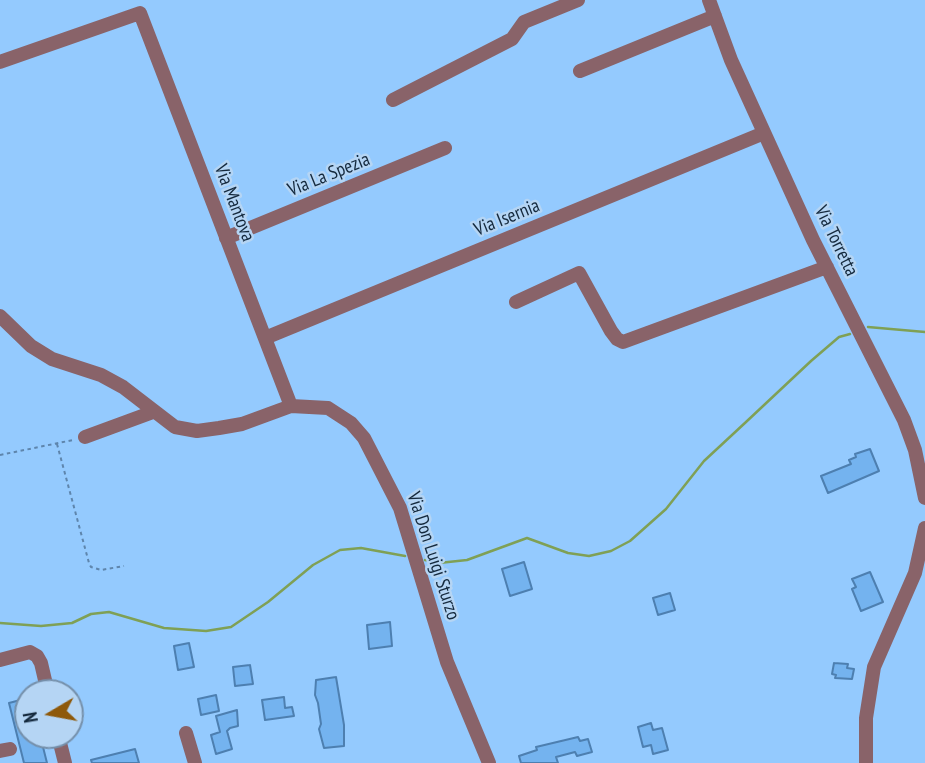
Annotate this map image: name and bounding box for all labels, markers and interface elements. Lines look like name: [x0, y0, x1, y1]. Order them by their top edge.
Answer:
street label: Via La Spezia: [285, 148, 373, 202]
street label: Via Mantova: [209, 161, 259, 245]
street label: Via Isernia: [471, 195, 543, 241]
street label: Via Torretta: [809, 202, 863, 280]
street label: Via Don Luigi Sturzo: [402, 489, 464, 623]
north arrow: [14, 679, 84, 749]
text: N: [18, 710, 43, 724]

